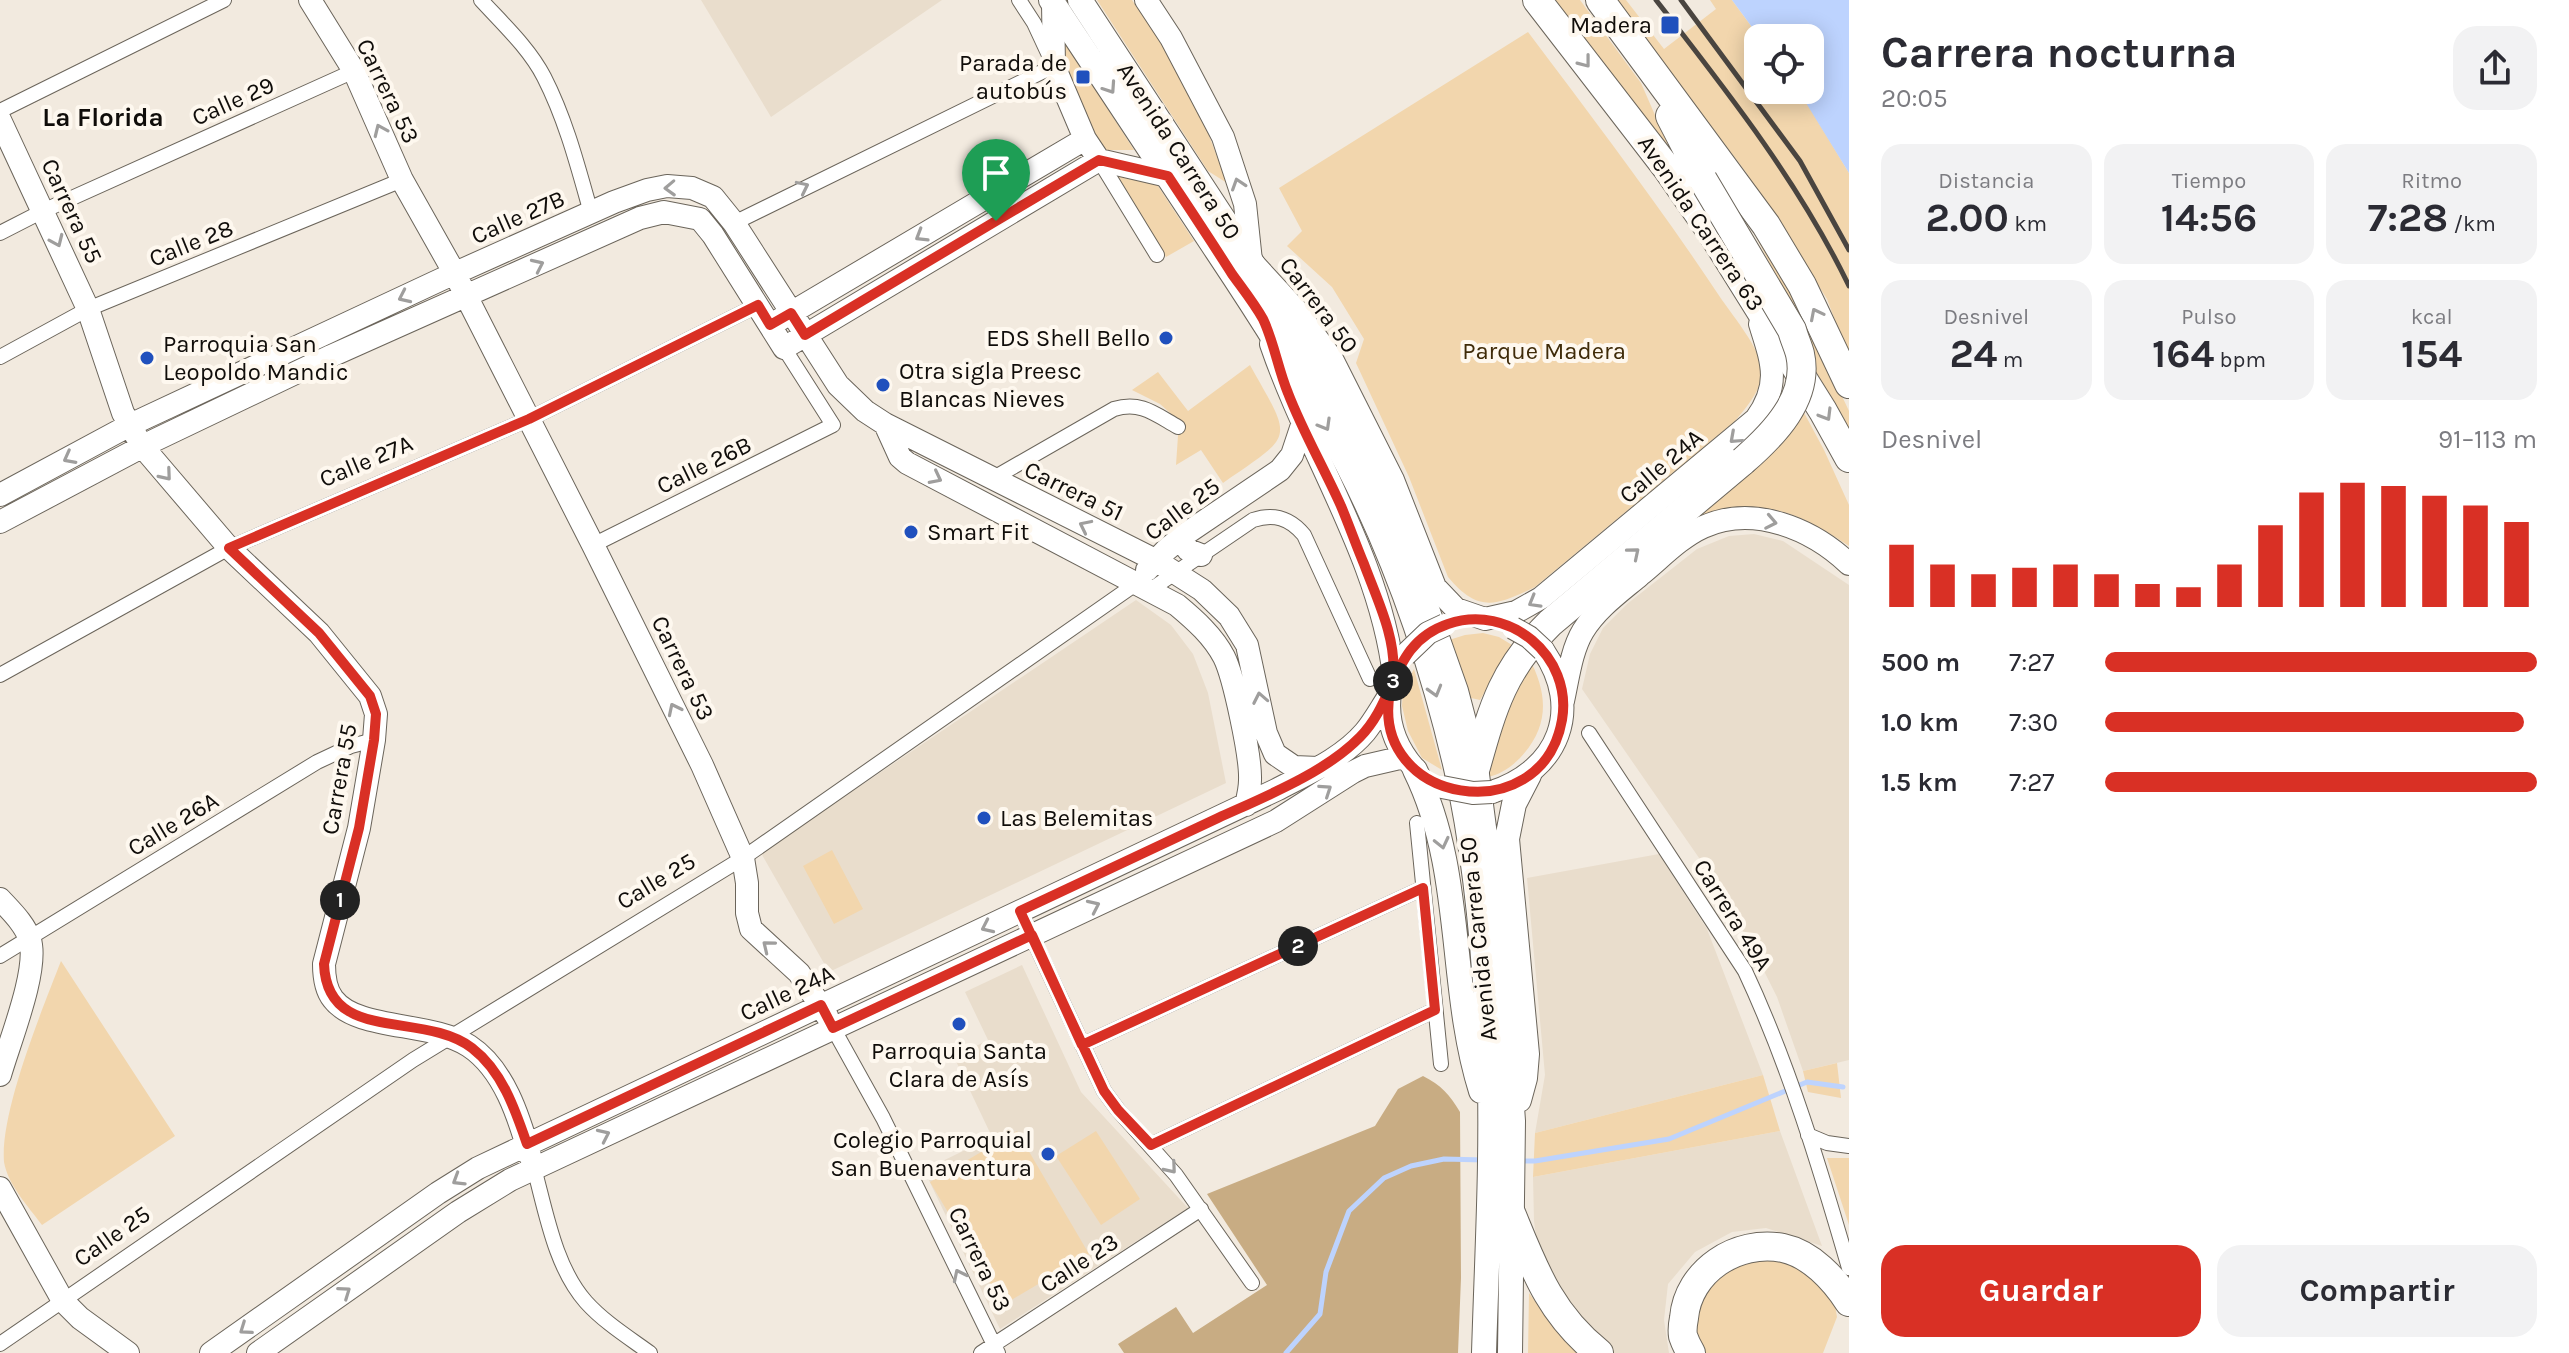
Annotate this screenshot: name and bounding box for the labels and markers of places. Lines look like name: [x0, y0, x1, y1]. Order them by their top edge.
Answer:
place label: Madera: [1570, 11, 1652, 39]
marker: Madera: [1659, 14, 1681, 36]
place label: Parada de autobús: [959, 49, 1067, 105]
marker: Parada de autobús: [1074, 68, 1092, 86]
pin: [962, 139, 1030, 221]
place label: EDS Shell Bello: [986, 324, 1150, 352]
marker: EDS Shell Bello: [1157, 329, 1175, 347]
place label: Parroquia San Leopoldo Mandic: [163, 330, 348, 386]
marker: Parroquia San Leopoldo Mandic: [138, 349, 156, 367]
place label: Otra sigla Preesc Blancas Nieves: [899, 357, 1082, 413]
marker: Otra sigla Preesc Blancas Nieves: [874, 376, 892, 394]
place label: Smart Fit: [927, 518, 1029, 546]
marker: Smart Fit: [902, 523, 920, 541]
pin: 3: [1373, 661, 1413, 701]
place label: Las Belemitas: [1000, 804, 1153, 832]
marker: Las Belemitas: [975, 809, 993, 827]
pin: 1: [320, 880, 360, 920]
pin: 2: [1278, 926, 1318, 966]
marker: Parroquia Santa Clara de Asís: [950, 1015, 968, 1033]
place label: Parroquia Santa Clara de Asís: [871, 1037, 1047, 1093]
place label: Colegio Parroquial San Buenaventura: [830, 1126, 1032, 1182]
marker: Colegio Parroquial San Buenaventura: [1039, 1145, 1057, 1163]

